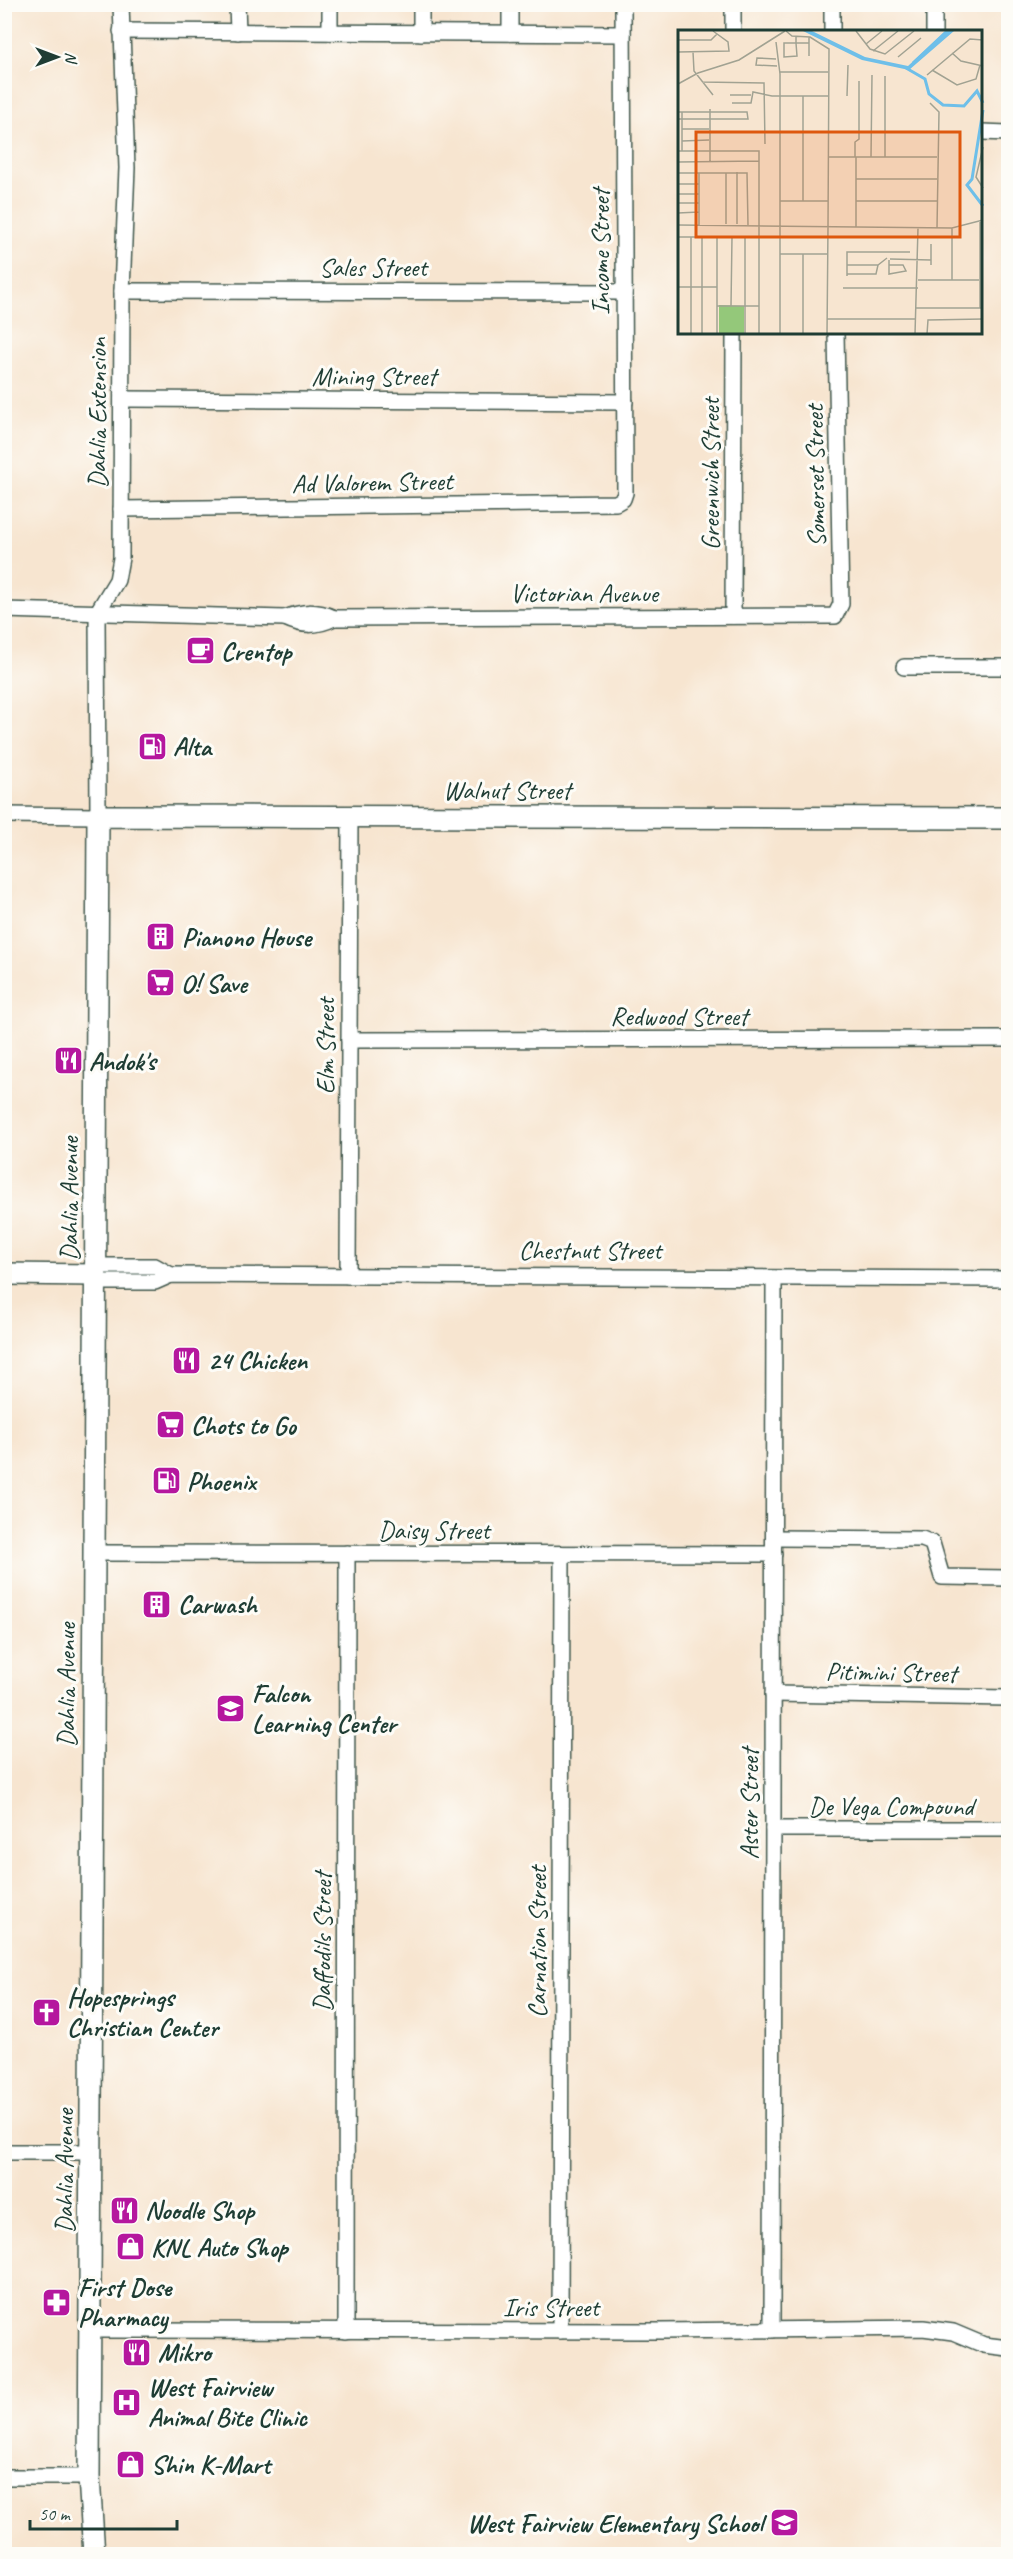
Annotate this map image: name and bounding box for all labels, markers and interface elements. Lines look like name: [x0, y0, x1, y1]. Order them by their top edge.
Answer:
north arrow: [27, 27, 87, 87]
inset map: [678, 30, 983, 334]
text: N: [61, 52, 81, 65]
street label: Income Street: [584, 186, 617, 315]
street label: Sales Street: [319, 251, 429, 284]
street label: Dahlia Extension: [81, 336, 114, 488]
street label: Mining Street: [312, 360, 440, 393]
street label: Greenwich Street: [694, 395, 727, 550]
street label: Somerset Street: [798, 402, 833, 547]
street label: Ad Valorem Street: [291, 465, 455, 500]
street label: Victorian Avenue: [510, 577, 661, 610]
cafe icon: Crentop: [184, 635, 216, 667]
place label: Crentop: [221, 635, 293, 668]
fuel station icon: Alta: [136, 730, 168, 762]
place label: Alta: [173, 730, 214, 763]
street label: Walnut Street: [443, 774, 574, 807]
building icon: Pianono House: [145, 921, 177, 953]
place label: Pianono House: [182, 921, 313, 954]
supermarket icon: O! Save: [144, 967, 176, 999]
place label: O! Save: [181, 967, 249, 1000]
street label: Elm Street: [309, 995, 342, 1094]
street label: Redwood Street: [610, 1000, 751, 1033]
restaurant icon: Andok's: [52, 1045, 84, 1077]
place label: Andok's: [89, 1045, 159, 1078]
street label: Dahlia Avenue: [53, 1135, 86, 1261]
street label: Chestnut Street: [519, 1234, 664, 1267]
restaurant icon: 24 Chicken: [171, 1344, 203, 1376]
place label: 24 Chicken: [208, 1344, 308, 1377]
supermarket icon: Chots to Go: [154, 1409, 186, 1441]
place label: Chots to Go: [191, 1409, 297, 1442]
fuel station icon: Phoenix: [150, 1465, 182, 1497]
place label: Phoenix: [187, 1465, 258, 1498]
street label: Daisy Street: [378, 1514, 492, 1547]
building icon: Carwash: [141, 1588, 173, 1620]
place label: Carwash: [178, 1588, 259, 1621]
street label: Dahlia Avenue: [50, 1621, 83, 1747]
street label: Pitimini Street: [825, 1655, 960, 1690]
place label: Falcon Learning Center: [252, 1677, 399, 1740]
school or university icon: Falcon Learning Center: [215, 1692, 247, 1724]
street label: Aster Street: [733, 1745, 766, 1860]
street label: De Vega Compound: [809, 1790, 977, 1823]
street label: Carnation Street: [521, 1864, 554, 2018]
street label: Daffodils Street: [306, 1869, 339, 2012]
place label: Hopesprings Christian Center: [67, 1981, 220, 2044]
church icon: Hopesprings Christian Center: [30, 1996, 62, 2028]
street label: Dahlia Avenue: [48, 2107, 81, 2233]
restaurant icon: Noodle Shop: [108, 2194, 140, 2226]
place label: Noodle Shop: [145, 2194, 256, 2227]
shop icon: KNL Auto Shop: [114, 2231, 146, 2263]
place label: KNL Auto Shop: [151, 2231, 290, 2264]
place label: First Dose Pharmacy: [78, 2271, 174, 2334]
pharmacy icon: First Dose Pharmacy: [41, 2286, 73, 2318]
street label: Iris Street: [503, 2291, 601, 2324]
restaurant icon: Mikro: [121, 2336, 153, 2368]
place label: Mikro: [158, 2336, 213, 2369]
place label: West Fairview Animal Bite Clinic: [148, 2371, 308, 2434]
hospital icon: West Fairview Animal Bite Clinic: [111, 2386, 143, 2418]
shop icon: Shin K-Mart: [114, 2448, 146, 2480]
place label: Shin K-Mart: [151, 2448, 273, 2481]
scale bar: [30, 2493, 177, 2531]
text: 50 m: [39, 2503, 72, 2525]
place label: West Fairview Elementary School: [467, 2507, 767, 2540]
school or university icon: West Fairview Elementary School: [768, 2507, 800, 2539]

